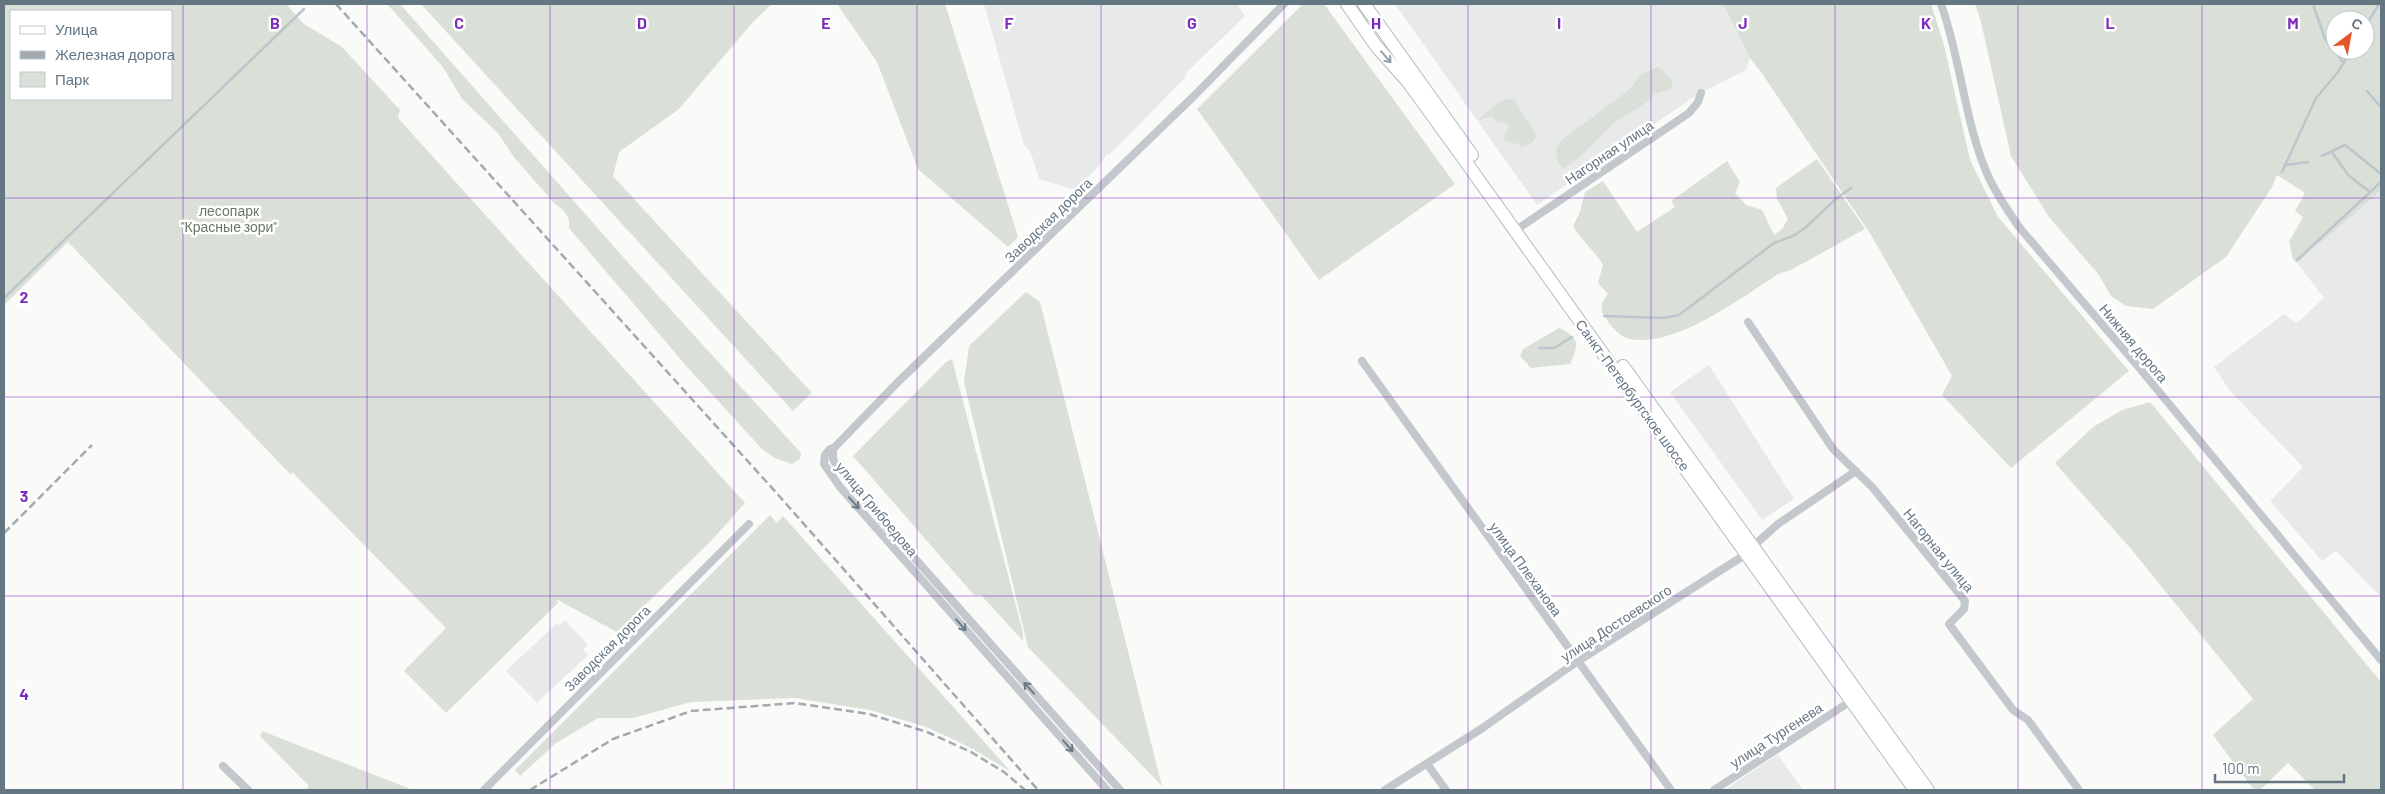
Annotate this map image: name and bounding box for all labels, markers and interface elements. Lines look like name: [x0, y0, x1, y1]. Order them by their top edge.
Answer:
legend: [10, 10, 172, 100]
north arrow: [2325, 10, 2375, 60]
text: B: [270, 13, 280, 32]
text: C: [454, 13, 464, 32]
text: D: [637, 13, 647, 32]
text: E: [821, 13, 831, 32]
text: F: [1005, 13, 1014, 32]
text: G: [1187, 13, 1197, 32]
text: H: [1371, 13, 1381, 32]
text: I: [1557, 13, 1561, 32]
text: J: [1738, 13, 1748, 32]
text: K: [1921, 13, 1931, 32]
text: L: [2105, 13, 2115, 32]
text: M: [2287, 13, 2299, 32]
text: С: [2348, 14, 2366, 33]
text: Улица: [55, 20, 98, 38]
text: Железная дорога: [55, 45, 176, 63]
one-way arrow: [1380, 51, 1392, 64]
text: Парк: [55, 70, 89, 88]
street label: Нагорная улица: [1562, 116, 1656, 188]
street label: Заводская дорога: [1001, 174, 1095, 266]
park label: лесопарк "Красные зори": [181, 202, 277, 235]
text: 2: [20, 287, 29, 306]
street label: Нижняя дорога: [2096, 300, 2172, 386]
street label: Санкт-Петербургское шоссе: [1572, 316, 1694, 474]
street label: улица Грибоедова: [833, 458, 922, 560]
text: 3: [20, 486, 28, 505]
one-way arrow: [848, 496, 859, 509]
street label: Нагорная улица: [1900, 505, 1978, 595]
street label: улица Плеханова: [1486, 519, 1566, 620]
street label: улица Достоевского: [1557, 581, 1675, 665]
street label: Заводская дорога: [560, 601, 654, 695]
one-way arrow: [955, 618, 967, 631]
one-way arrow: [1024, 682, 1035, 695]
text: 4: [19, 684, 29, 703]
street label: улица Тургенева: [1727, 699, 1826, 771]
one-way arrow: [1063, 740, 1074, 753]
scale bar: [2215, 752, 2344, 784]
text: 100 m: [2222, 759, 2260, 777]

